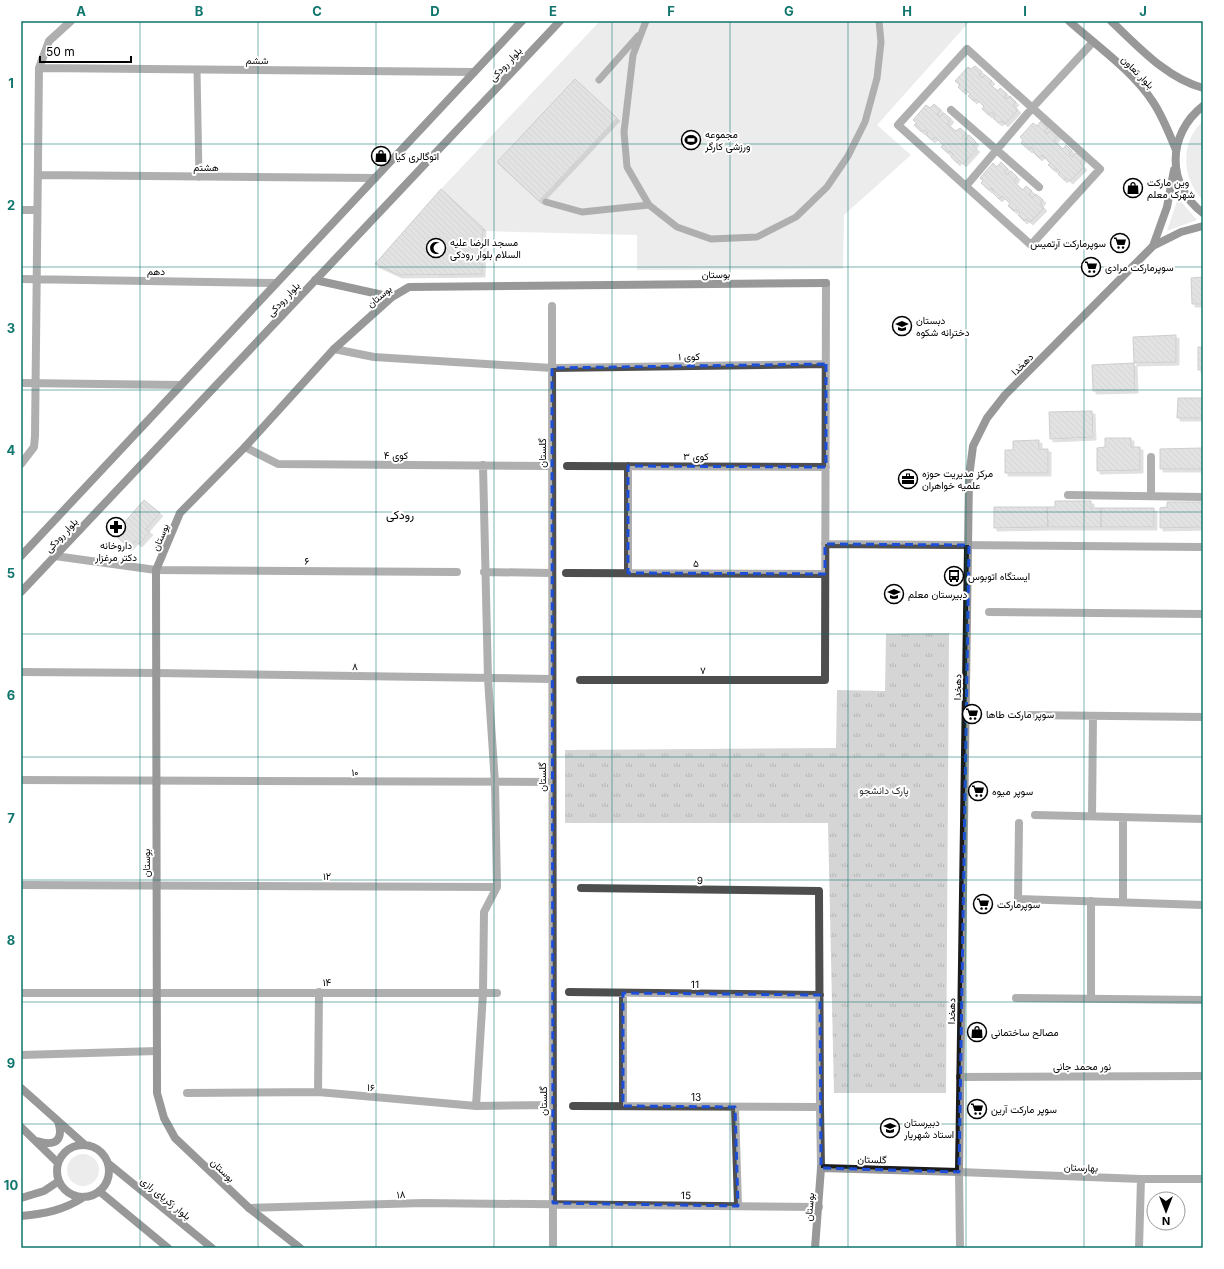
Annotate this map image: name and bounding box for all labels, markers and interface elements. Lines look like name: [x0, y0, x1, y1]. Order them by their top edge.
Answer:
text: A: [76, 3, 86, 19]
text: B: [195, 3, 204, 19]
text: C: [312, 3, 322, 19]
text: D: [430, 3, 440, 19]
text: E: [549, 3, 557, 19]
text: F: [667, 3, 675, 19]
text: G: [784, 3, 794, 19]
text: H: [902, 3, 912, 19]
text: I: [1023, 3, 1027, 19]
text: J: [1139, 3, 1147, 19]
scale bar: [40, 38, 131, 64]
text: 50 m: [46, 44, 75, 59]
street label: بلوار رودکی: [486, 44, 525, 84]
street label: بلوار تعاون: [1118, 53, 1157, 92]
street label: ششم: [246, 54, 269, 67]
text: 1: [8, 75, 14, 91]
place label: مجموعه ورزشی کارگر: [704, 128, 750, 153]
sports icon: مجموعه ورزشی کارگر: [680, 129, 702, 151]
shop icon: اتوگالری کیا: [370, 145, 392, 167]
place label: اتوگالری کیا: [395, 150, 439, 163]
street label: هشتم: [193, 161, 219, 174]
place label: وین مارکت شهرک معلم: [1147, 176, 1195, 201]
shop icon: وین مارکت شهرک معلم: [1122, 177, 1144, 199]
text: 2: [7, 197, 15, 213]
supermarket icon: سوپرمارکت آرتمیس: [1109, 232, 1131, 254]
place label: مسجد الرضا علیه السلام بلوار رودکی: [450, 236, 521, 261]
mosque icon: مسجد الرضا علیه السلام بلوار رودکی: [425, 237, 447, 259]
place label: سوپرمارکت آرتمیس: [1030, 237, 1106, 251]
supermarket icon: سوپرمارکت مرادی: [1080, 256, 1102, 278]
place label: سوپرمارکت مرادی: [1105, 261, 1174, 275]
street label: دهم: [147, 265, 165, 278]
street label: بوستان: [702, 268, 730, 281]
street label: بلوار رودکی: [264, 279, 303, 319]
street label: بوستان: [364, 282, 395, 310]
place label: دبستان دخترانه شکوه: [916, 314, 970, 339]
school or university icon: دبستان دخترانه شکوه: [891, 315, 913, 337]
text: 3: [7, 320, 15, 336]
street label: کوی ۱: [678, 350, 700, 363]
street label: دهخدا: [1008, 350, 1036, 378]
street label: گلستان: [536, 438, 548, 468]
text: 4: [7, 442, 16, 458]
street label: کوی ۴: [384, 449, 409, 462]
street label: کوی ۳: [683, 450, 709, 463]
place label: مرکز مدیریت حوزه علمیه خواهران: [922, 467, 993, 492]
office icon: مرکز مدیریت حوزه علمیه خواهران: [897, 468, 919, 490]
district label: رودکی: [386, 507, 414, 523]
street label: بلوار رودکی: [42, 515, 81, 555]
pharmacy icon: داروخانه دکتر مرغزار: [105, 516, 127, 538]
street label: بوستان: [149, 521, 172, 553]
place label: داروخانه دکتر مرغزار: [94, 539, 137, 564]
street label: ۶: [305, 555, 310, 567]
street label: ۵: [693, 557, 699, 569]
text: 5: [7, 565, 15, 581]
bus stop icon: ایستگاه اتوبوس: [943, 565, 965, 587]
place label: ایستگاه اتوبوس: [968, 570, 1030, 583]
school or university icon: دبیرستان معلم: [883, 583, 905, 605]
place label: دبیرستان معلم: [908, 588, 967, 601]
street label: ۸: [352, 660, 358, 672]
street label: ۷: [700, 664, 706, 676]
street label: دهخدا: [951, 674, 963, 700]
text: 6: [7, 687, 15, 703]
supermarket icon: سوپر مارکت طاها: [961, 703, 983, 725]
place label: سوپر مارکت طاها: [986, 708, 1054, 722]
street label: گلستان: [536, 762, 548, 792]
street label: ۱۰: [351, 766, 359, 778]
supermarket icon: سوپر میوه: [967, 780, 989, 802]
park label: پارک دانشجو: [859, 784, 909, 798]
place label: سوپر میوه: [992, 785, 1033, 799]
text: 7: [7, 810, 15, 826]
street label: بوستان: [140, 849, 153, 877]
street label: ۱۲: [323, 870, 331, 882]
street label: 9: [697, 874, 703, 886]
supermarket icon: سوپرمارکت: [972, 893, 994, 915]
place label: سوپرمارکت: [997, 898, 1040, 912]
text: 8: [7, 932, 15, 948]
street label: ۱۴: [323, 976, 332, 988]
street label: 11: [691, 978, 699, 990]
street label: دهخدا: [945, 998, 957, 1024]
shop icon: مصالح ساختمانی: [966, 1021, 988, 1043]
place label: مصالح ساختمانی: [991, 1026, 1059, 1039]
text: 9: [7, 1055, 15, 1071]
street label: نور محمد جانی: [1053, 1060, 1111, 1073]
street label: ۱۶: [367, 1081, 376, 1093]
street label: گلستان: [537, 1086, 549, 1116]
street label: 13: [691, 1091, 701, 1103]
supermarket icon: سوپر مارکت آرین: [966, 1098, 988, 1120]
place label: سوپر مارکت آرین: [991, 1103, 1057, 1117]
place label: دبیرستان استاد شهریار: [903, 1116, 954, 1141]
school or university icon: دبیرستان استاد شهریار: [879, 1117, 901, 1139]
street label: گلستان: [857, 1152, 887, 1166]
street label: بوستان: [208, 1156, 237, 1185]
street label: بهارستان: [1064, 1160, 1098, 1175]
street label: بلوار زکریای رازی: [138, 1174, 194, 1223]
text: 10: [4, 1177, 18, 1193]
street label: ۱۸: [396, 1188, 406, 1200]
street label: 15: [681, 1189, 691, 1201]
north arrow: [1146, 1191, 1186, 1231]
street label: بوستان: [802, 1192, 817, 1222]
text: N: [1162, 1214, 1170, 1228]

